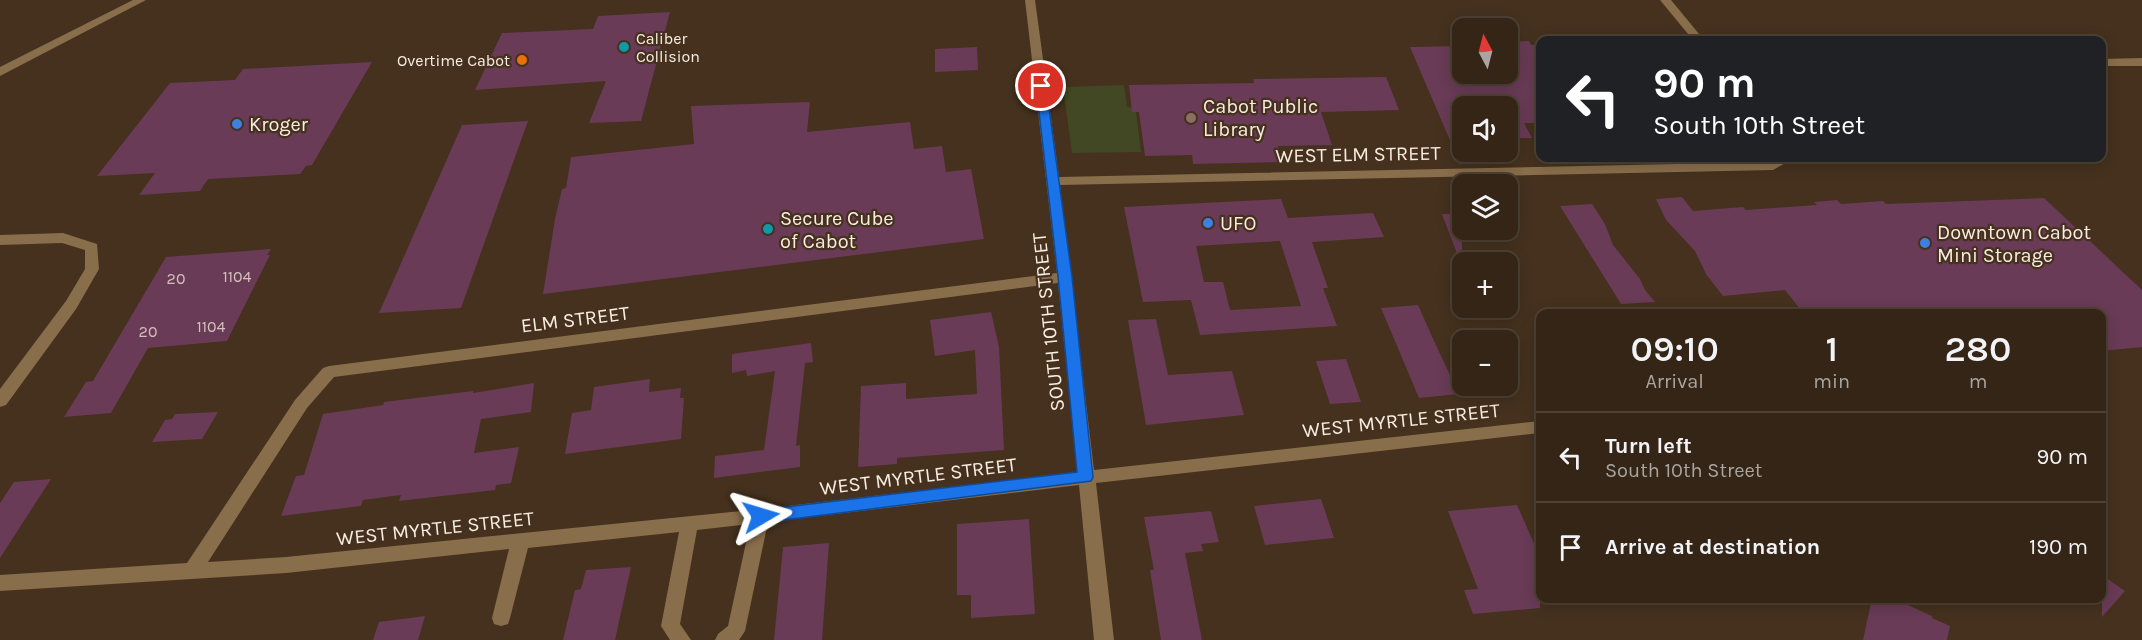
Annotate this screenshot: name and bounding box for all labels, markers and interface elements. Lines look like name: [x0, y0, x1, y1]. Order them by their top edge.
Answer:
north arrow: [1452, 18, 1518, 84]
map controls: [1452, 18, 1518, 396]
place label: Caliber Collision: [636, 29, 700, 66]
marker: Caliber Collision: [617, 40, 631, 54]
place label: Overtime Cabot: [397, 51, 510, 70]
marker: Overtime Cabot: [515, 53, 529, 67]
text: 90 m: [1653, 58, 1756, 108]
pin: [1015, 60, 1066, 111]
icon: left: [1554, 60, 1632, 138]
icon: arrive: [1024, 69, 1057, 102]
place label: Cabot Public Library: [1203, 95, 1318, 141]
button: sound: [1452, 96, 1518, 162]
text: South 10th Street: [1653, 109, 1865, 141]
marker: Cabot Public Library: [1184, 111, 1198, 125]
place label: Kroger: [249, 113, 309, 136]
marker: Kroger: [230, 117, 244, 131]
street label: WEST ELM STREET: [1275, 142, 1441, 167]
button: layers: [1452, 174, 1518, 240]
place label: Secure Cube of Cabot: [780, 207, 894, 253]
place label: UFO: [1220, 212, 1256, 235]
marker: UFO: [1201, 216, 1215, 230]
place label: Downtown Cabot Mini Storage: [1937, 221, 2092, 267]
marker: Secure Cube of Cabot: [761, 222, 775, 236]
street label: SOUTH 10TH STREET: [1028, 231, 1069, 412]
marker: Downtown Cabot Mini Storage: [1918, 236, 1932, 250]
button: +: [1452, 252, 1518, 318]
house number: 1104: [222, 267, 252, 286]
house number: 20: [167, 269, 185, 288]
street label: ELM STREET: [520, 301, 631, 338]
house number: 1104: [196, 317, 226, 336]
house number: 20: [139, 322, 157, 341]
text: 09:10: [1631, 328, 1719, 370]
text: 1: [1825, 328, 1838, 370]
text: 280: [1945, 328, 2011, 370]
button: −: [1452, 330, 1518, 396]
text: Arrival: [1645, 370, 1704, 393]
text: min: [1813, 370, 1850, 393]
text: m: [1969, 370, 1987, 393]
street label: WEST MYRTLE STREET: [1301, 399, 1501, 442]
text: Turn left: [1605, 433, 1692, 459]
icon: left: [1554, 441, 1587, 474]
text: 90 m: [2036, 444, 2088, 470]
street label: WEST MYRTLE STREET: [818, 453, 1018, 500]
text: South 10th Street: [1605, 459, 1762, 482]
position arrow: [729, 484, 793, 548]
street label: WEST MYRTLE STREET: [335, 507, 535, 550]
icon: arrive: [1554, 531, 1587, 564]
text: Arrive at destination: [1605, 534, 1820, 560]
text: 190 m: [2029, 534, 2088, 560]

